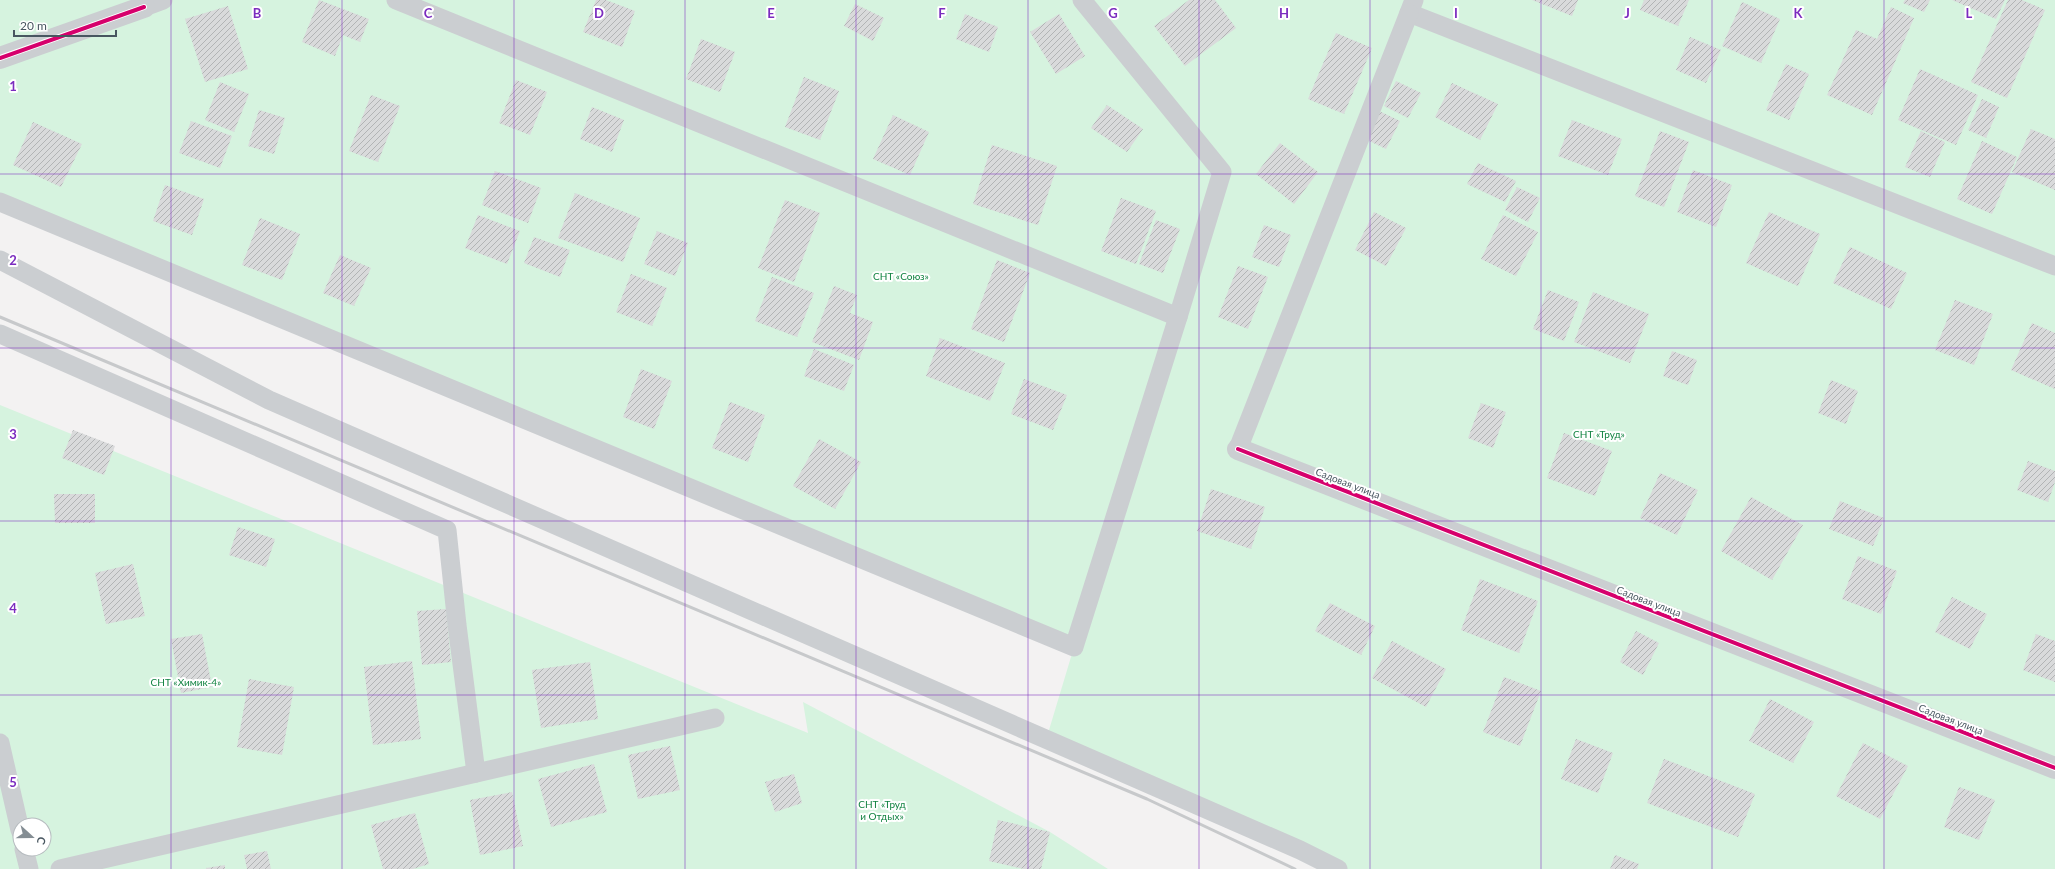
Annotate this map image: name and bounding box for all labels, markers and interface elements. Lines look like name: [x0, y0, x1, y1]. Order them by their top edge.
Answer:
text: B: [253, 5, 262, 21]
text: C: [424, 5, 433, 21]
text: D: [594, 5, 604, 21]
text: E: [767, 5, 775, 21]
text: F: [938, 5, 946, 21]
text: G: [1108, 5, 1118, 21]
text: H: [1279, 5, 1289, 21]
text: I: [1454, 5, 1458, 21]
text: J: [1624, 5, 1630, 21]
text: K: [1794, 5, 1804, 21]
text: L: [1966, 5, 1973, 21]
scale bar: [14, 12, 116, 38]
text: 20 m: [20, 18, 47, 33]
text: 1: [9, 78, 17, 94]
text: 2: [9, 252, 17, 268]
park label: СНТ «Союз»: [873, 270, 929, 282]
text: 3: [9, 426, 17, 442]
park label: СНТ «Труд»: [1573, 428, 1625, 440]
street label: Садовая улица: [1314, 465, 1382, 501]
street label: Садовая улица: [1615, 583, 1683, 619]
text: 4: [9, 600, 17, 616]
park label: СНТ «Химик-4»: [151, 676, 221, 688]
street label: Садовая улица: [1917, 701, 1985, 737]
text: 5: [9, 774, 17, 790]
park label: СНТ «Труд и Отдых»: [858, 798, 906, 822]
north arrow: [12, 817, 52, 857]
text: С: [34, 835, 49, 847]

